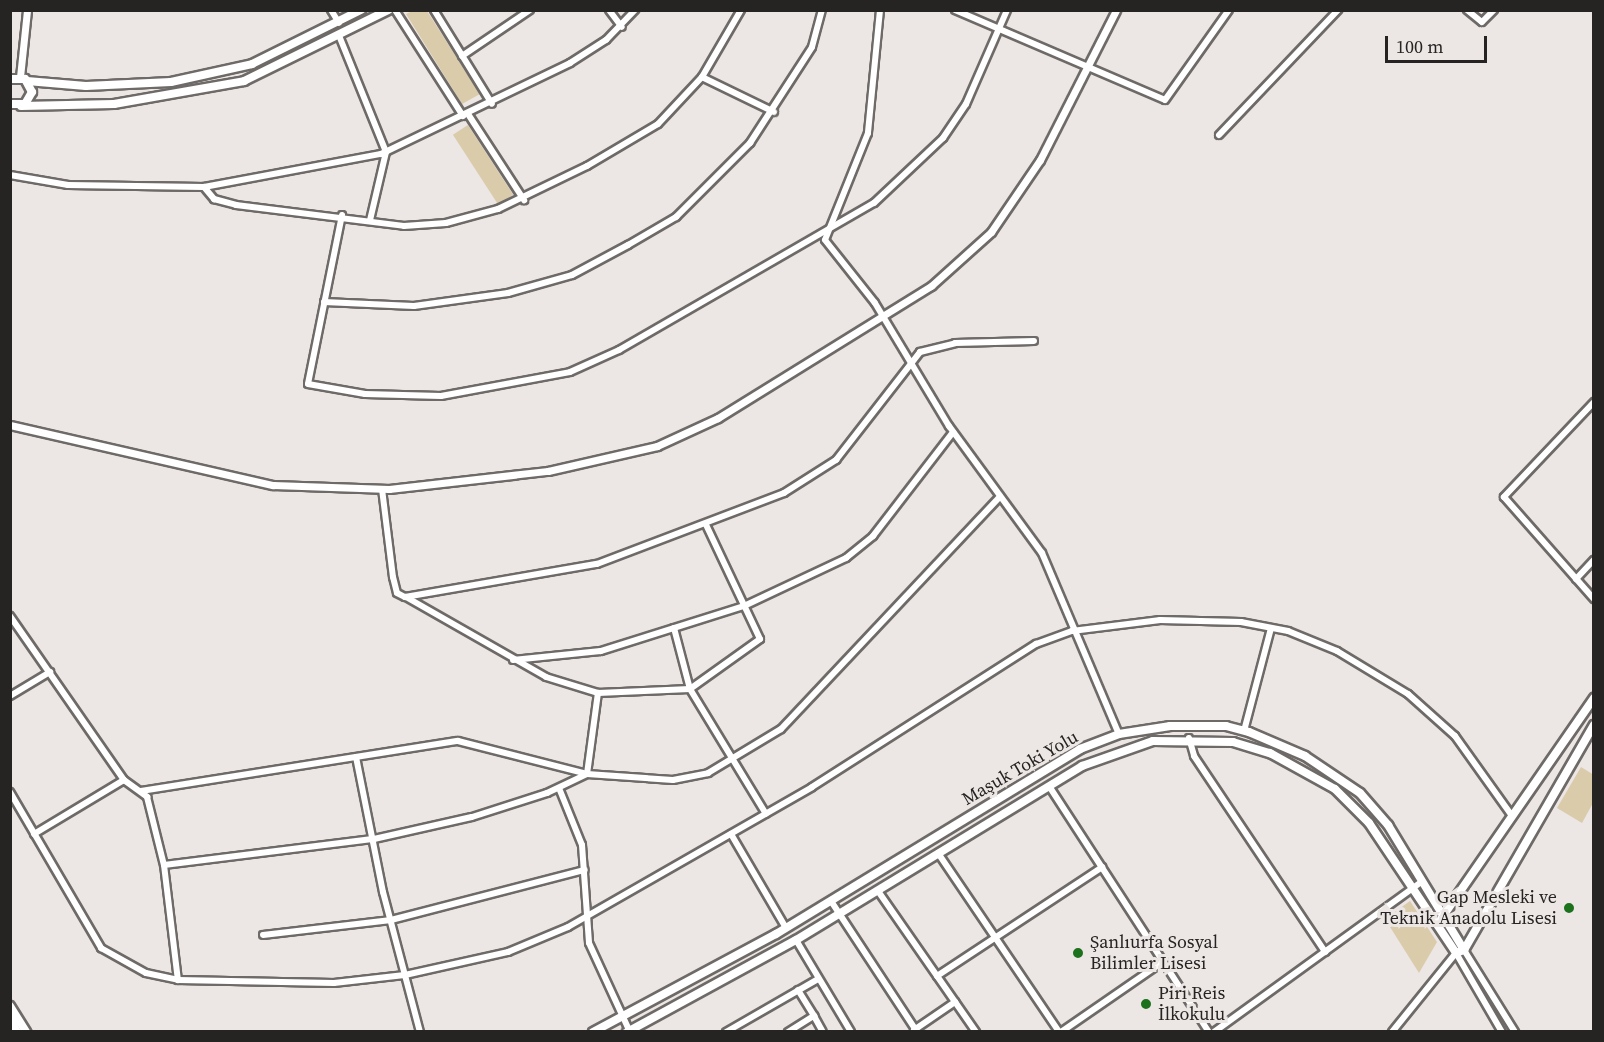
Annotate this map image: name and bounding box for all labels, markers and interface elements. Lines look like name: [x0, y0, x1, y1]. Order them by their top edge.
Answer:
scale bar: [1388, 24, 1490, 62]
text: 100 m: [1396, 34, 1443, 59]
street label: Maşuk Toki Yolu: [958, 726, 1082, 810]
place label: Gap Mesleki ve Teknik Anadolu Lisesi: [1380, 887, 1557, 930]
marker: Gap Mesleki ve Teknik Anadolu Lisesi: [1562, 901, 1576, 915]
place label: Şanlıurfa Sosyal Bilimler Lisesi: [1090, 932, 1218, 974]
marker: Şanlıurfa Sosyal Bilimler Lisesi: [1071, 946, 1085, 960]
place label: Piri Reis İlkokulu: [1158, 983, 1225, 1026]
marker: Piri Reis İlkokulu: [1139, 997, 1153, 1011]

